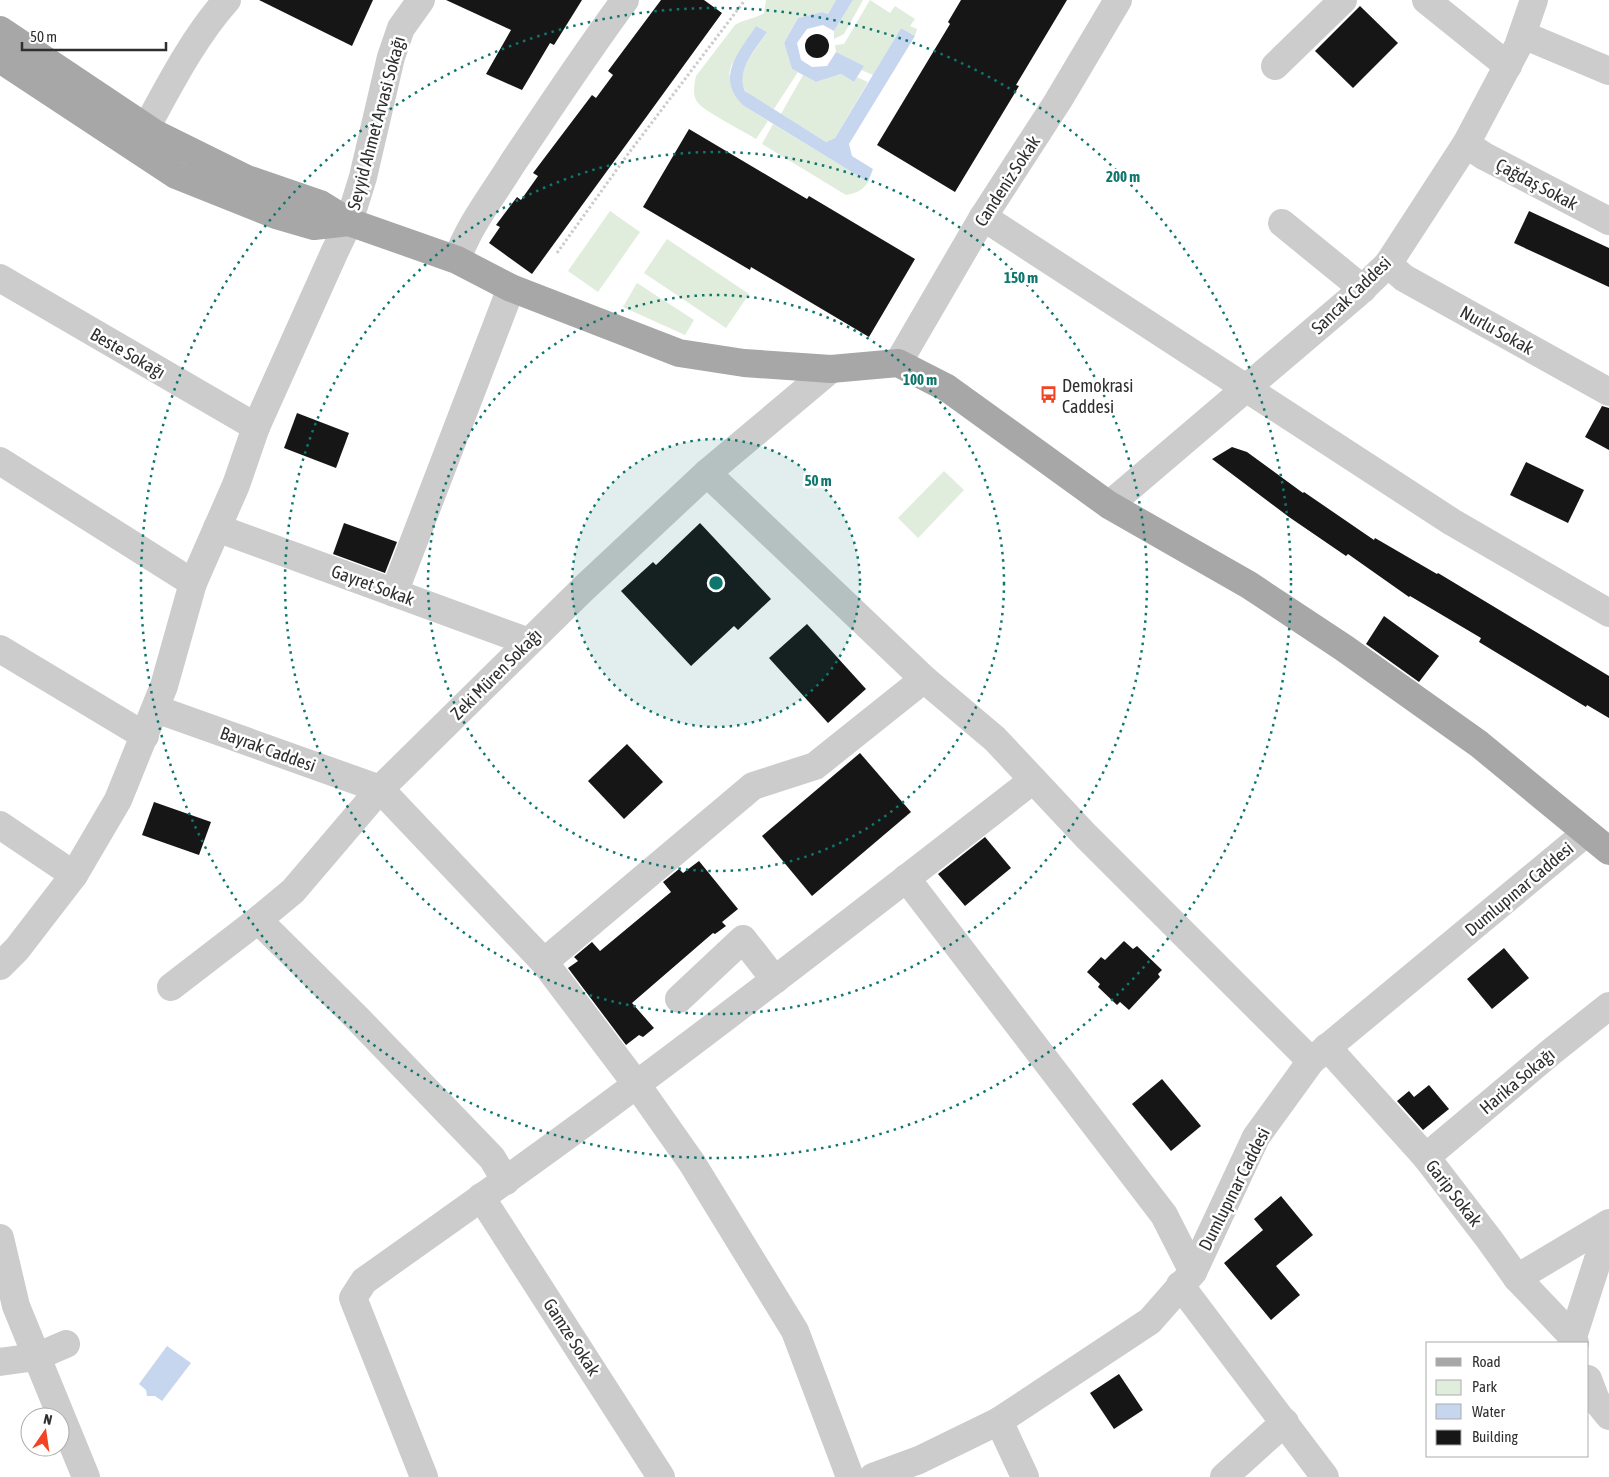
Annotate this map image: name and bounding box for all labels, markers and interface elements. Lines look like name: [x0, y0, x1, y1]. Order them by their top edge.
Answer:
scale bar: [22, 20, 166, 52]
text: 50 m: [30, 28, 57, 45]
street label: Seyyid Ahmet Arvasi Sokağı: [343, 34, 409, 212]
street label: Candeniz Sokak: [970, 132, 1044, 230]
street label: Çağdaş Sokak: [1492, 154, 1582, 214]
text: 200 m: [1106, 168, 1140, 185]
street label: Sancak Caddesi: [1307, 252, 1395, 338]
text: 150 m: [1004, 269, 1038, 286]
street label: Nurlu Sokak: [1457, 301, 1537, 359]
street label: Beste Sokağı: [87, 323, 169, 383]
text: 100 m: [903, 371, 937, 388]
place label: Demokrasi Caddesi: [1062, 375, 1133, 417]
bus stop icon: Demokrasi Caddesi: [1038, 385, 1058, 405]
text: 50 m: [805, 472, 832, 489]
street label: Gayret Sokak: [329, 560, 417, 610]
centre of rings: [707, 574, 725, 592]
street label: Zeki Müren Sokağı: [446, 624, 546, 724]
street label: Bayrak Caddesi: [217, 722, 319, 776]
street label: Dumlupınar Caddesi: [1461, 838, 1577, 940]
street label: Harika Sokağı: [1475, 1044, 1559, 1118]
street label: Dumlupınar Caddesi: [1194, 1124, 1274, 1254]
street label: Garip Sokak: [1422, 1156, 1487, 1230]
street label: Gamze Sokak: [539, 1294, 605, 1380]
legend: [1426, 1342, 1589, 1457]
text: Road: [1472, 1353, 1501, 1370]
text: Park: [1472, 1378, 1497, 1395]
text: Water: [1472, 1403, 1505, 1420]
north arrow: [20, 1407, 70, 1457]
text: N: [42, 1411, 54, 1428]
text: Building: [1472, 1428, 1518, 1445]

